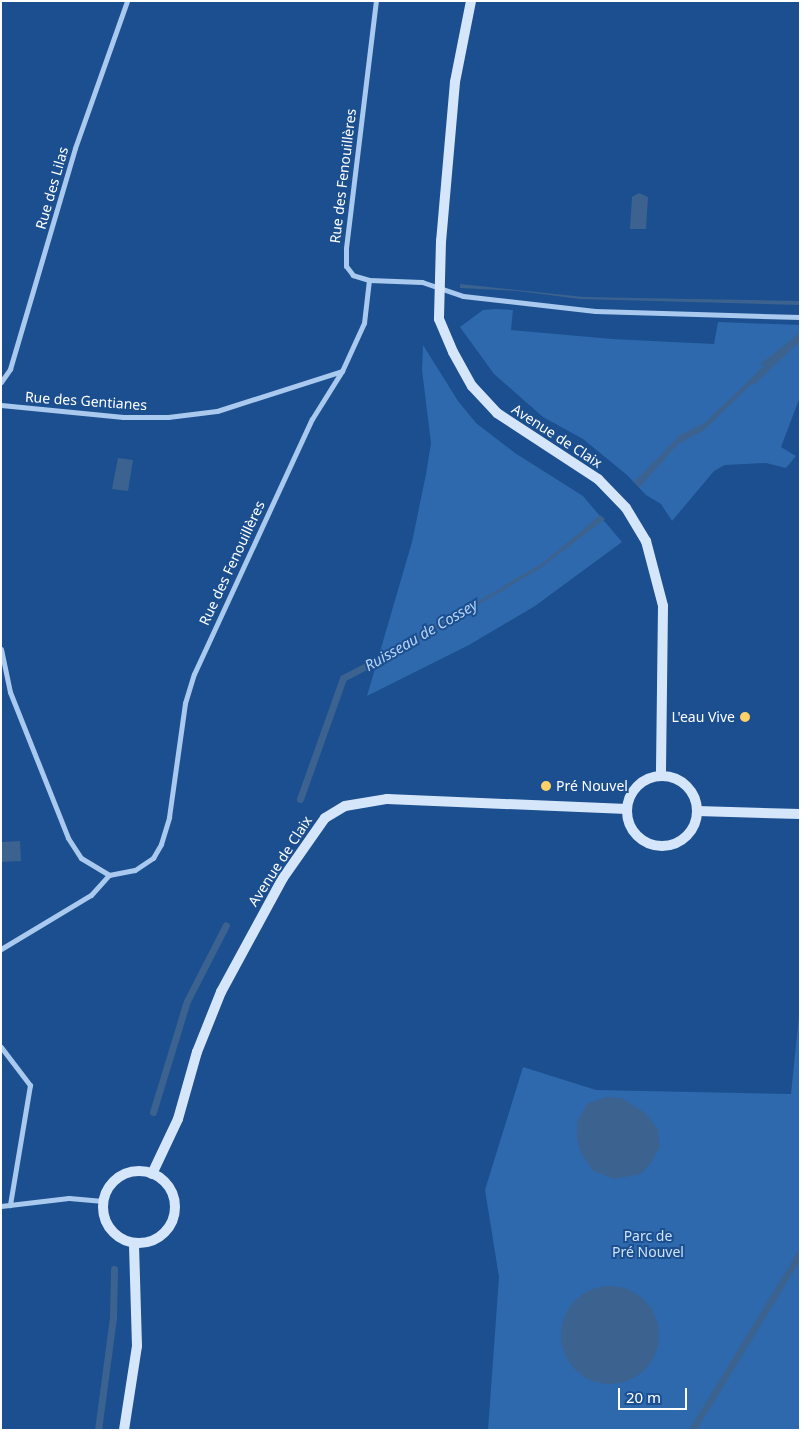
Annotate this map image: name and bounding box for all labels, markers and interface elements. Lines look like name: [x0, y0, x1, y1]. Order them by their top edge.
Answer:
street label: Rue des Fenouillères: [326, 108, 360, 244]
street label: Rue des Lilas: [32, 145, 72, 231]
street label: Rue des Gentianes: [24, 388, 148, 414]
street label: Avenue de Claix: [509, 401, 605, 471]
street label: Rue des Fenouillères: [196, 498, 268, 628]
water label: Ruisseau de Cossey: [361, 595, 481, 675]
place label: L'eau Vive: [671, 709, 735, 725]
marker: L'eau Vive: [739, 711, 751, 723]
place label: Pré Nouvel: [556, 778, 628, 794]
marker: Pré Nouvel: [540, 780, 552, 792]
street label: Avenue de Claix: [245, 813, 315, 909]
park label: Parc de Pré Nouvel: [612, 1228, 684, 1260]
scale bar: [621, 1378, 690, 1410]
text: 20 m: [626, 1387, 661, 1407]

